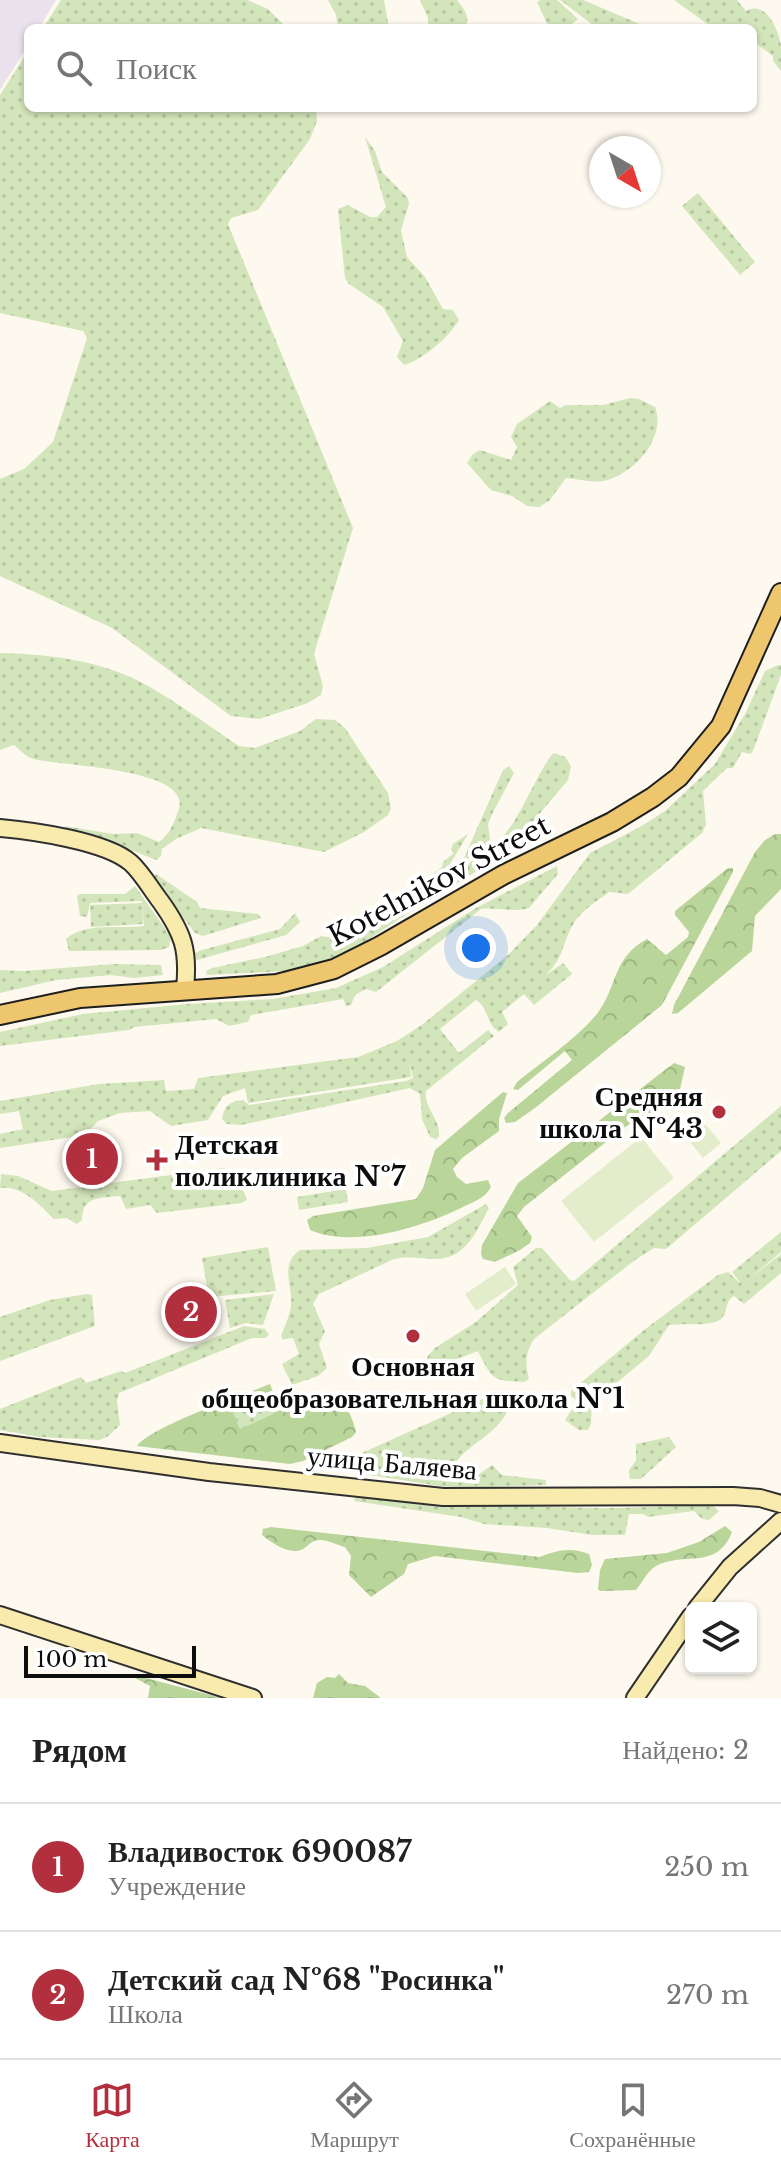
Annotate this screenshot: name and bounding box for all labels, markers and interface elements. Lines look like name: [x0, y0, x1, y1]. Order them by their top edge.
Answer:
search box: [24, 24, 757, 112]
icon: search: [52, 46, 96, 90]
text: Поиск: [116, 50, 197, 87]
north arrow: [589, 136, 661, 208]
street label: Kotelnikov Street: [322, 808, 556, 954]
your location: [456, 928, 496, 968]
place label: Средняя школа №43: [539, 1079, 703, 1146]
marker: Средняя школа №43: [710, 1103, 728, 1121]
place label: Детская поликлиника №7: [175, 1127, 406, 1194]
pin: 1: [66, 1129, 118, 1189]
marker: Детская поликлиника №7: [146, 1149, 168, 1171]
pin: 2: [165, 1282, 217, 1342]
marker: Основная общеобразовательная школа №1: [404, 1327, 422, 1345]
place label: Основная общеобразовательная школа №1: [201, 1349, 625, 1416]
street label: улица Баляева: [306, 1438, 479, 1488]
map controls: [685, 1602, 757, 1674]
button: layers: [685, 1602, 757, 1674]
scale bar: [24, 1642, 196, 1678]
text: 100 m: [36, 1646, 107, 1673]
text: Рядом: [32, 1729, 127, 1771]
text: Найдено: 2: [622, 1734, 749, 1766]
text: Владивосток 690087: [108, 1833, 412, 1870]
text: 1: [52, 1851, 64, 1883]
text: 250 m: [664, 1851, 749, 1883]
text: Учреждение: [108, 1870, 246, 1902]
text: Детский сад №68 "Росинка": [108, 1961, 505, 1998]
text: 2: [50, 1979, 66, 2011]
text: 270 m: [666, 1979, 749, 2011]
text: Школа: [108, 1998, 183, 2030]
tab: Карта: [85, 2078, 140, 2153]
tab: Маршрут: [310, 2078, 399, 2153]
tab: Сохранённые: [569, 2078, 696, 2153]

